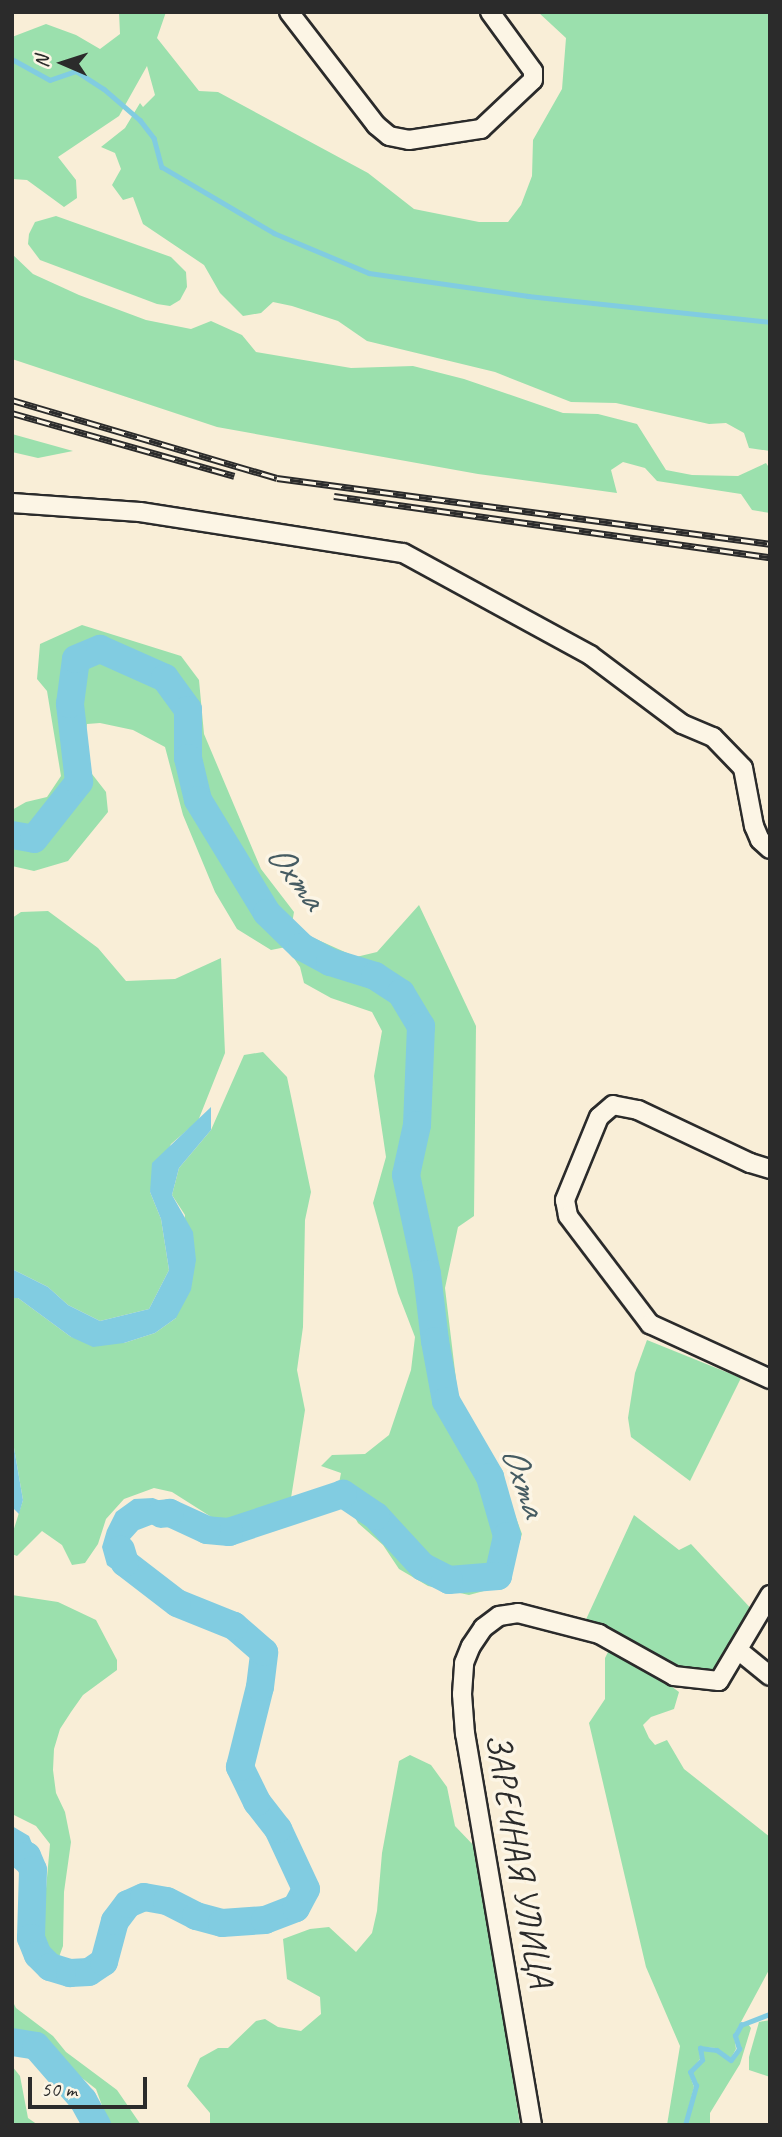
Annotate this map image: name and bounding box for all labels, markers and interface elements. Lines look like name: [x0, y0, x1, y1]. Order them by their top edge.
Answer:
north arrow: [28, 28, 98, 98]
text: N: [30, 55, 54, 68]
water label: Охта: [257, 834, 335, 918]
water label: Охта: [491, 1440, 557, 1522]
street label: ЗАРЕЧНАЯ УЛИЦА: [476, 1730, 562, 1990]
scale bar: [32, 2064, 150, 2108]
text: 50 m: [41, 2076, 77, 2102]

